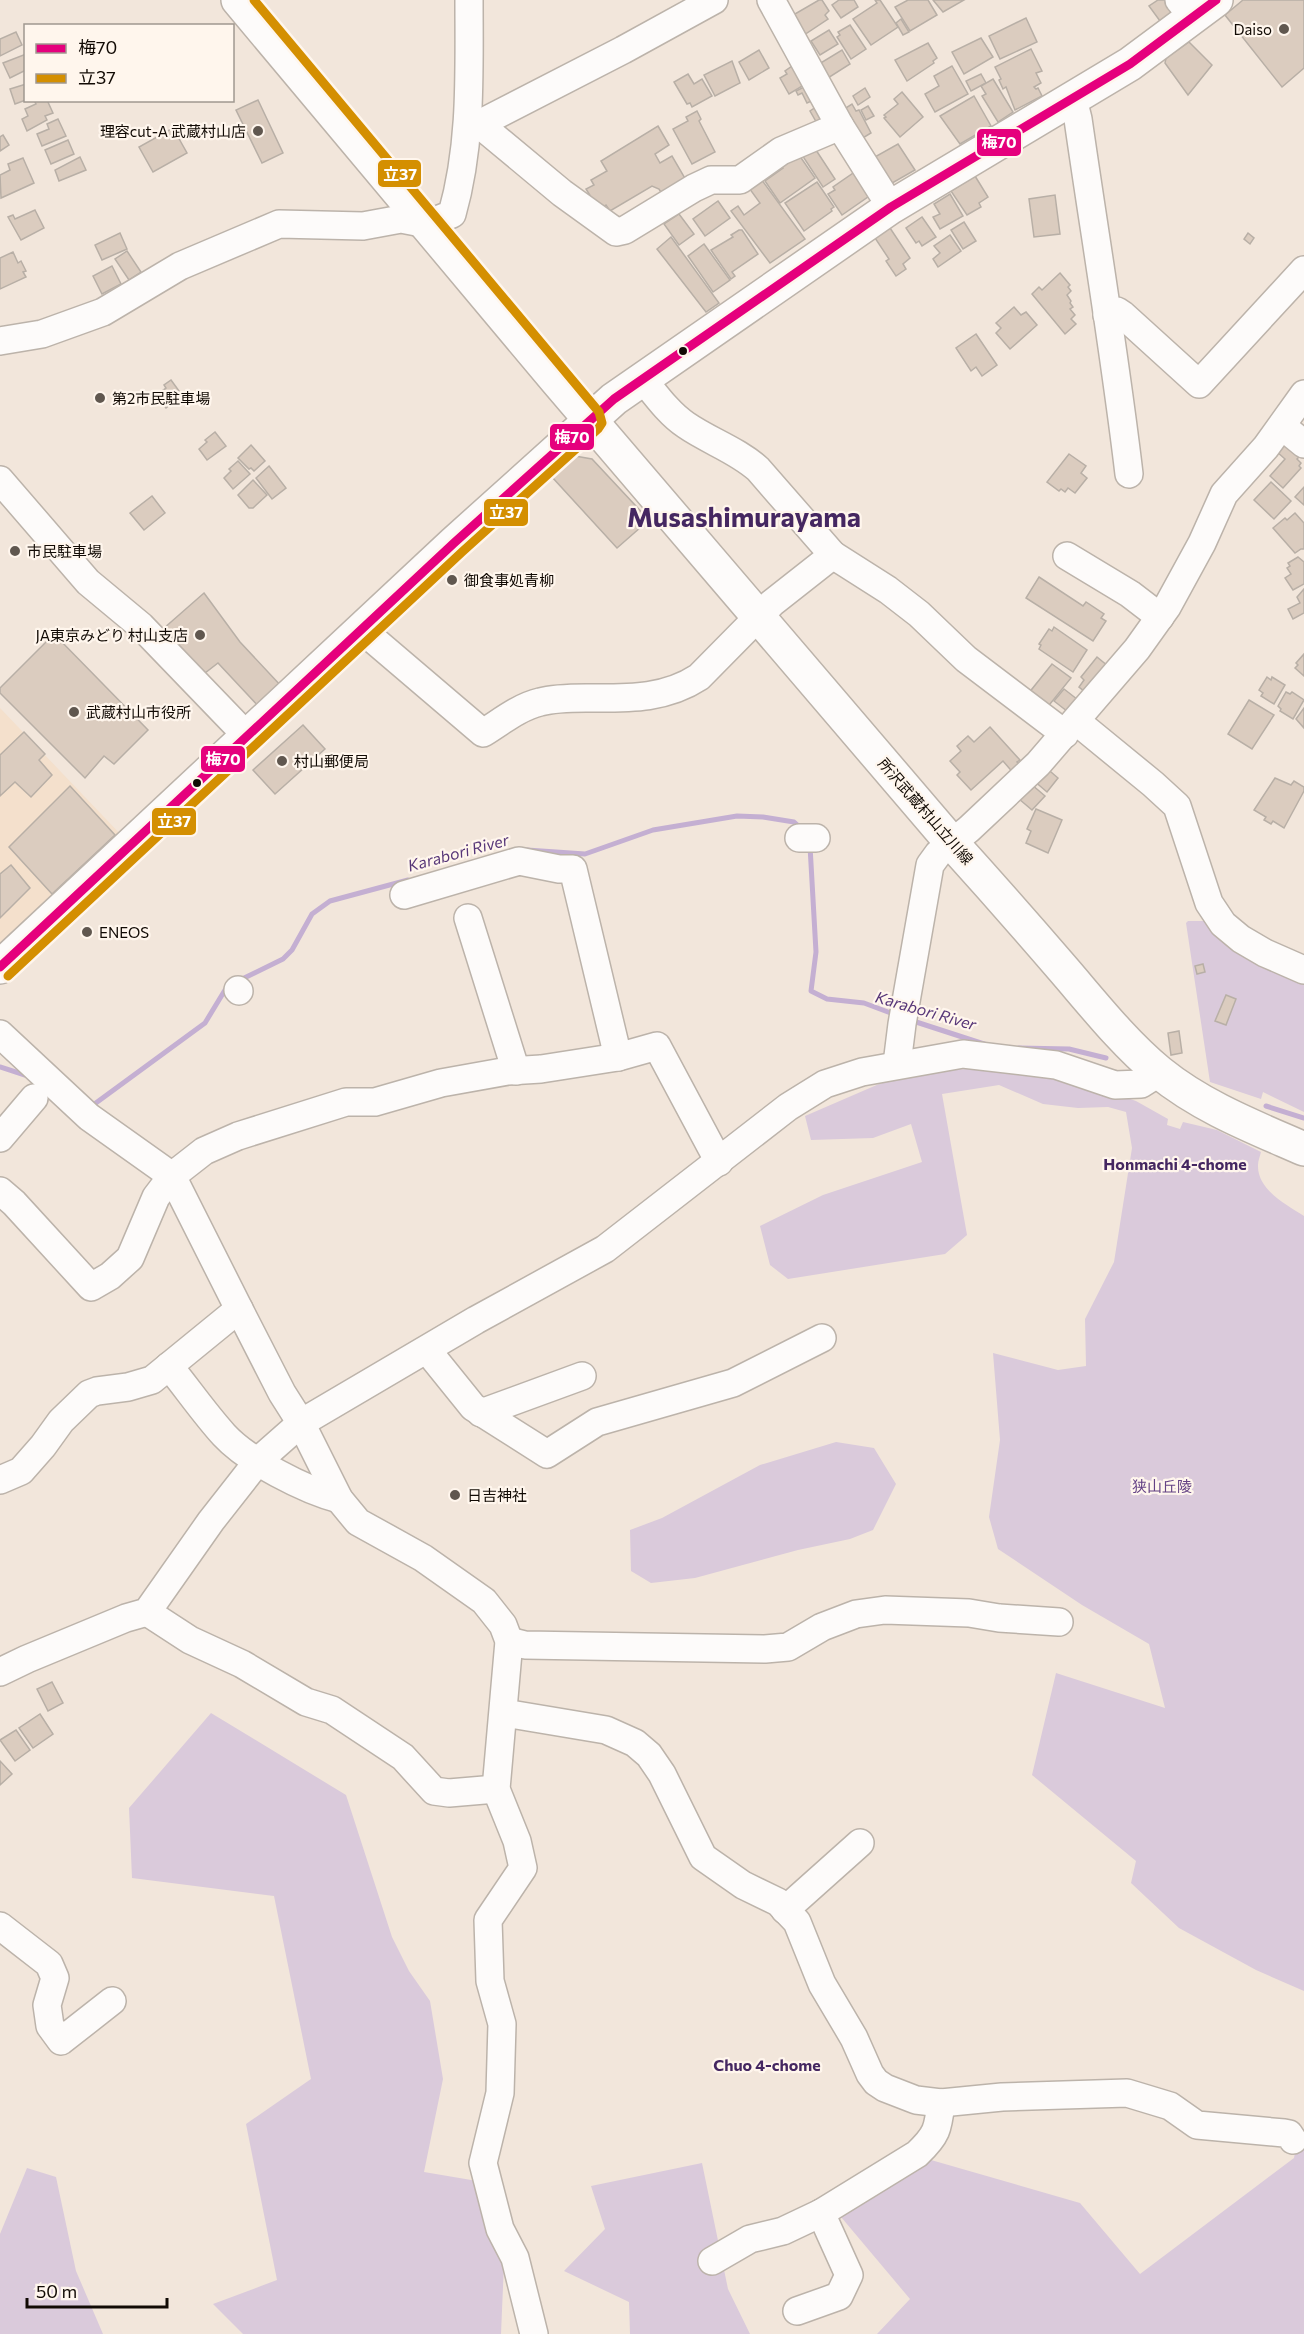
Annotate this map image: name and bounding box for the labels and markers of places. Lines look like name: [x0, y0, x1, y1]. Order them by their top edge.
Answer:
place label: Daiso: [1233, 20, 1272, 38]
marker: Daiso: [1277, 22, 1291, 36]
place label: 理容cut-A 武蔵村山店: [100, 122, 246, 140]
marker: 理容cut-A 武蔵村山店: [251, 124, 265, 138]
unlabelled marker: [677, 345, 689, 357]
place label: 第2市民駐車場: [112, 389, 210, 407]
marker: 第2市民駐車場: [93, 391, 107, 405]
place label: 市民駐車場: [27, 542, 102, 560]
marker: 市民駐車場: [8, 544, 22, 558]
place label: 御食事処青柳: [464, 571, 554, 589]
marker: 御食事処青柳: [445, 573, 459, 587]
place label: JA東京みどり 村山支店: [35, 626, 188, 644]
marker: JA東京みどり 村山支店: [193, 628, 207, 642]
place label: 武蔵村山市役所: [86, 703, 191, 721]
marker: 武蔵村山市役所: [67, 705, 81, 719]
place label: 村山郵便局: [294, 752, 369, 770]
marker: 村山郵便局: [275, 754, 289, 768]
unlabelled marker: [191, 777, 203, 789]
place label: ENEOS: [99, 923, 149, 941]
marker: ENEOS: [80, 925, 94, 939]
place label: 日吉神社: [467, 1486, 527, 1504]
marker: 日吉神社: [448, 1488, 462, 1502]

